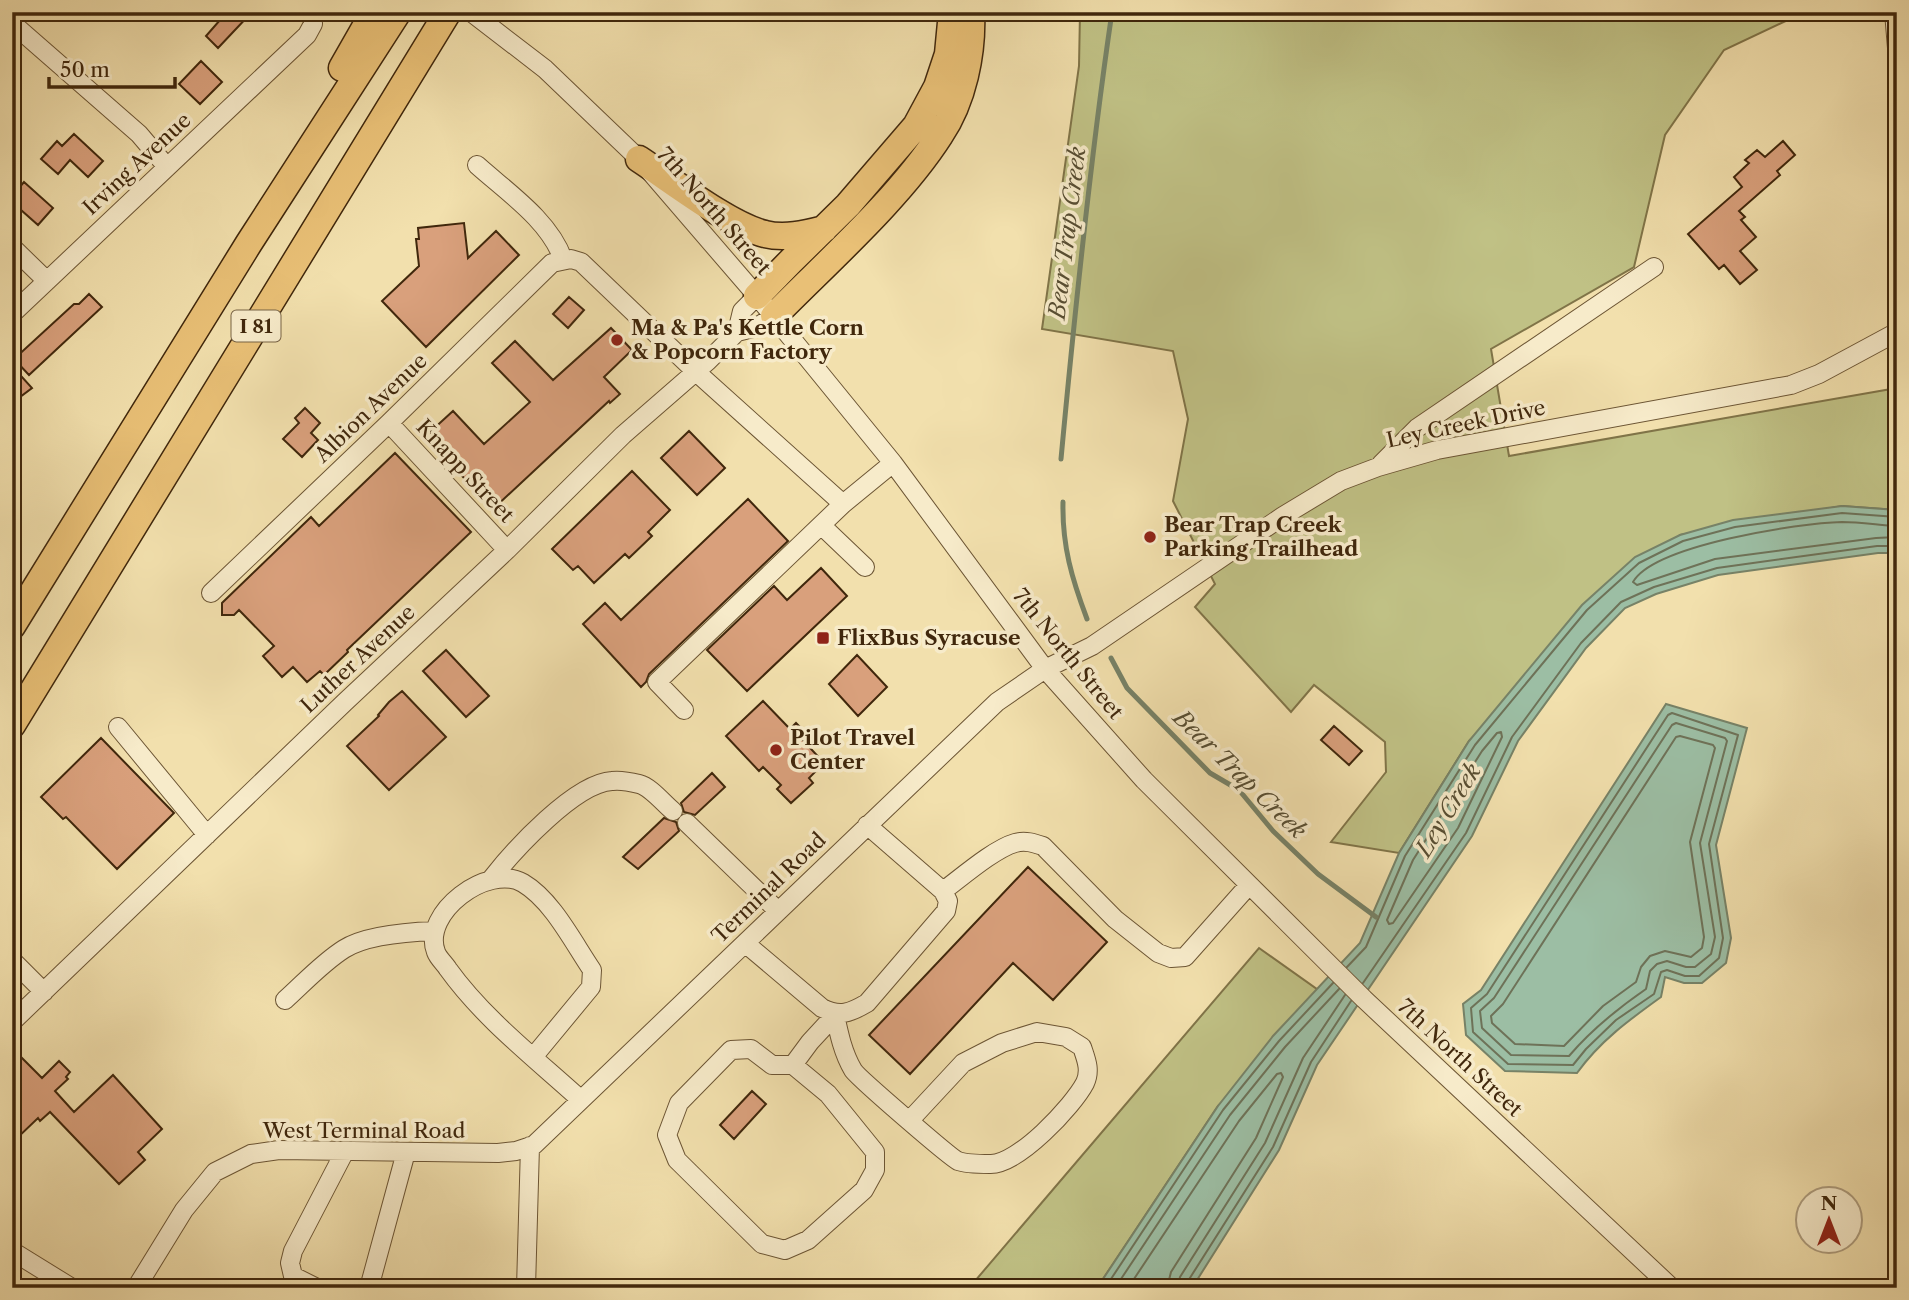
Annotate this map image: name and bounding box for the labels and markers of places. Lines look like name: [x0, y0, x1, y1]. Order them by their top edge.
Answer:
place label: Ma & Pa's Kettle Corn & Popcorn Factory: [631, 315, 864, 364]
marker: Ma & Pa's Kettle Corn & Popcorn Factory: [609, 332, 625, 348]
place label: Bear Trap Creek Parking Trailhead: [1164, 512, 1358, 561]
marker: Bear Trap Creek Parking Trailhead: [1142, 529, 1158, 545]
place label: FlixBus Syracuse: [837, 625, 1020, 650]
marker: FlixBus Syracuse: [815, 630, 831, 646]
place label: Pilot Travel Center: [790, 725, 915, 774]
marker: Pilot Travel Center: [768, 742, 784, 758]

